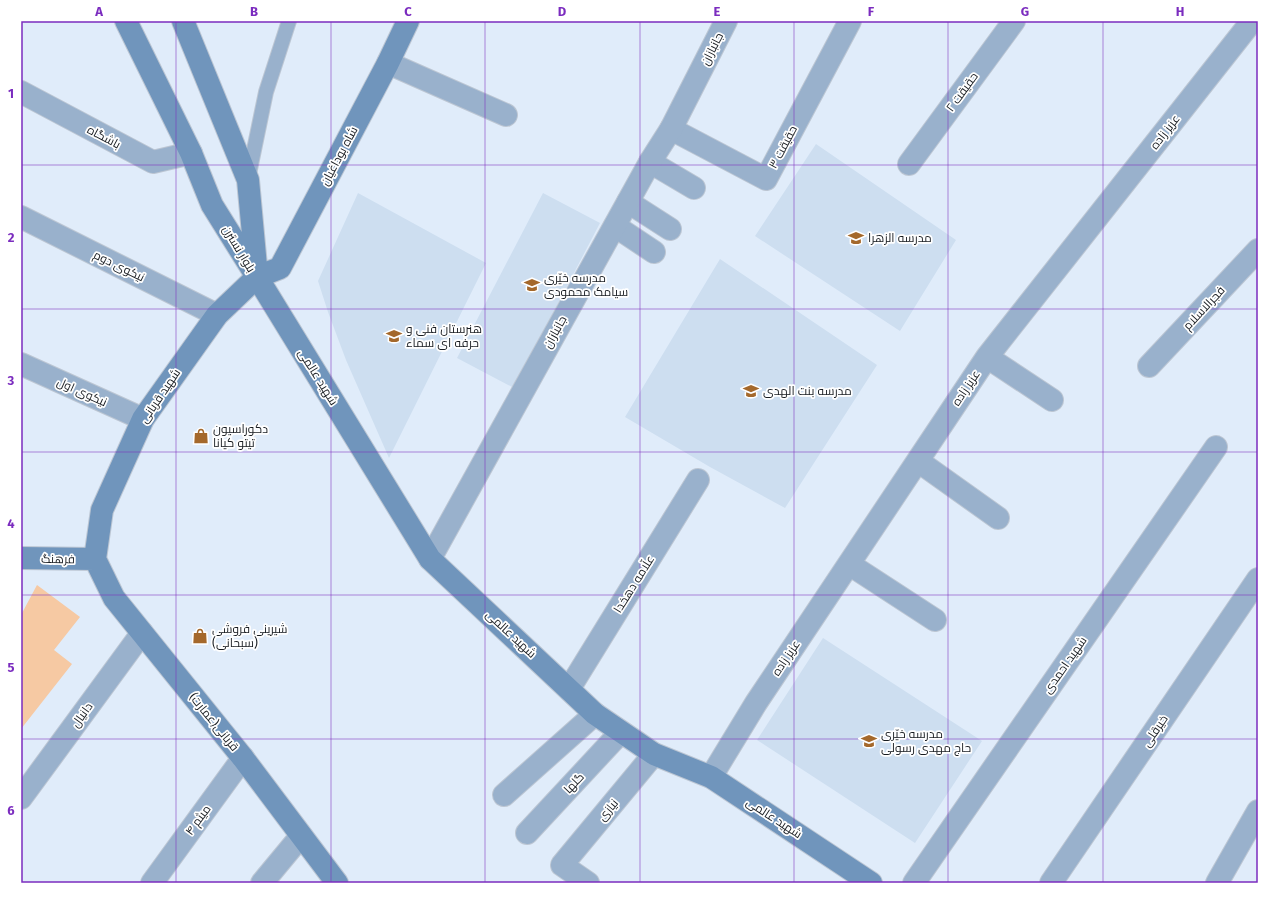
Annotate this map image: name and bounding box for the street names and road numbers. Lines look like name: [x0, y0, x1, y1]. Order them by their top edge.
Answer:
street label: جانبازان: [698, 30, 726, 68]
street label: حقیقت ۲: [943, 70, 981, 114]
street label: عزیز زاده: [1147, 112, 1183, 152]
street label: باشگاه: [85, 122, 123, 152]
street label: حقیقت ۳: [766, 123, 800, 171]
street label: شاه بوداغیان: [318, 124, 360, 188]
street label: بلوار نسترن: [220, 223, 258, 275]
street label: نیکوی دوم: [91, 248, 147, 285]
street label: فجرالاسلام: [1180, 283, 1228, 333]
street label: جانبازان: [540, 313, 570, 351]
street label: شهید عالمی: [295, 346, 341, 408]
street label: شهید قربانی: [137, 366, 183, 426]
street label: عزیز زاده: [949, 368, 983, 408]
street label: نیکوی اول: [55, 375, 109, 409]
street label: فرهنگ: [41, 552, 75, 566]
street label: علّامه دهخدا: [610, 552, 657, 615]
street label: شهید عالمی: [483, 607, 539, 661]
street label: شهید احمدی: [1040, 634, 1090, 696]
street label: عزیز زاده: [769, 638, 803, 678]
street label: (عمارت)قربانی: [186, 690, 242, 754]
street label: دانیال: [68, 700, 96, 730]
street label: خیرقلی: [1139, 712, 1171, 750]
street label: گلها: [561, 770, 587, 796]
street label: شهید عالمی: [744, 795, 805, 841]
street label: نیازی: [595, 796, 621, 824]
street label: میثم ۴: [182, 802, 214, 838]

